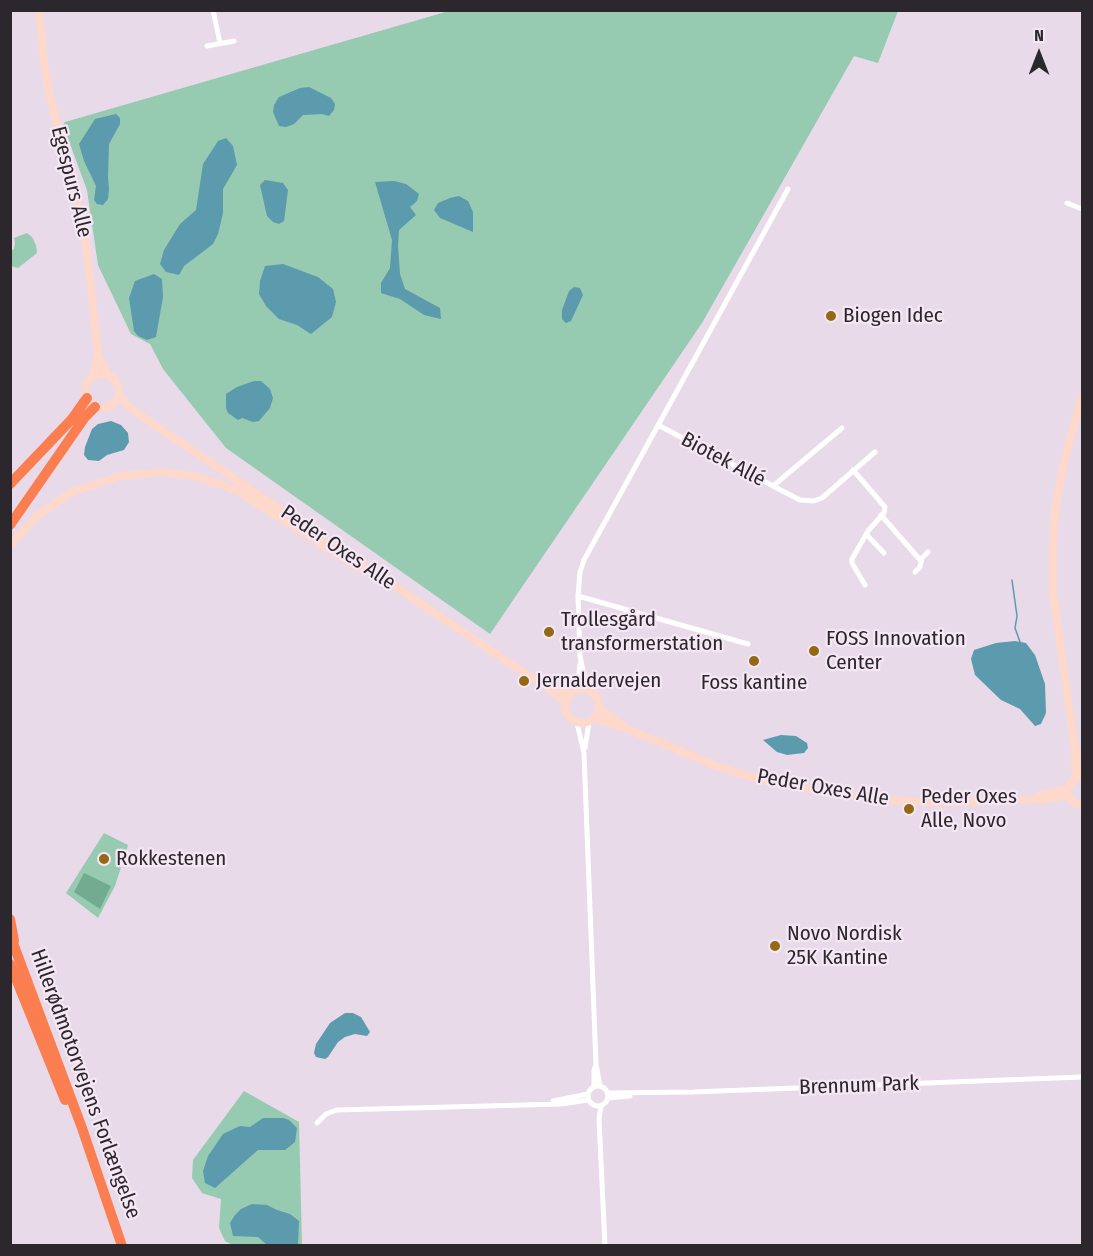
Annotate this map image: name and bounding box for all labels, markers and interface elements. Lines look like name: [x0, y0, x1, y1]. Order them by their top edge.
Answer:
north arrow: [1009, 24, 1069, 84]
text: N: [1034, 26, 1044, 45]
street label: Egespurs Alle: [45, 124, 97, 240]
place label: Biogen Idec: [843, 303, 943, 329]
marker: Biogen Idec: [824, 309, 838, 323]
street label: Biotek Allé: [677, 427, 769, 493]
street label: Peder Oxes Alle: [276, 500, 400, 596]
place label: Trollesgård transformerstation: [561, 607, 723, 657]
marker: Trollesgård transformerstation: [542, 625, 556, 639]
place label: FOSS Innovation Center: [826, 626, 966, 676]
marker: FOSS Innovation Center: [807, 644, 821, 658]
marker: Foss kantine: [747, 654, 761, 668]
place label: Jernaldervejen: [536, 668, 661, 694]
place label: Foss kantine: [701, 670, 807, 696]
marker: Jernaldervejen: [517, 674, 531, 688]
street label: Peder Oxes Alle: [755, 764, 891, 812]
place label: Peder Oxes Alle, Novo: [921, 784, 1017, 834]
marker: Peder Oxes Alle, Novo: [902, 802, 916, 816]
place label: Rokkestenen: [116, 846, 226, 872]
marker: Rokkestenen: [97, 852, 111, 866]
place label: Novo Nordisk 25K Kantine: [787, 921, 902, 971]
marker: Novo Nordisk 25K Kantine: [768, 939, 782, 953]
street label: Hillerødmotorvejens Forlængelse: [24, 946, 146, 1222]
street label: Brennum Park: [799, 1071, 919, 1101]

